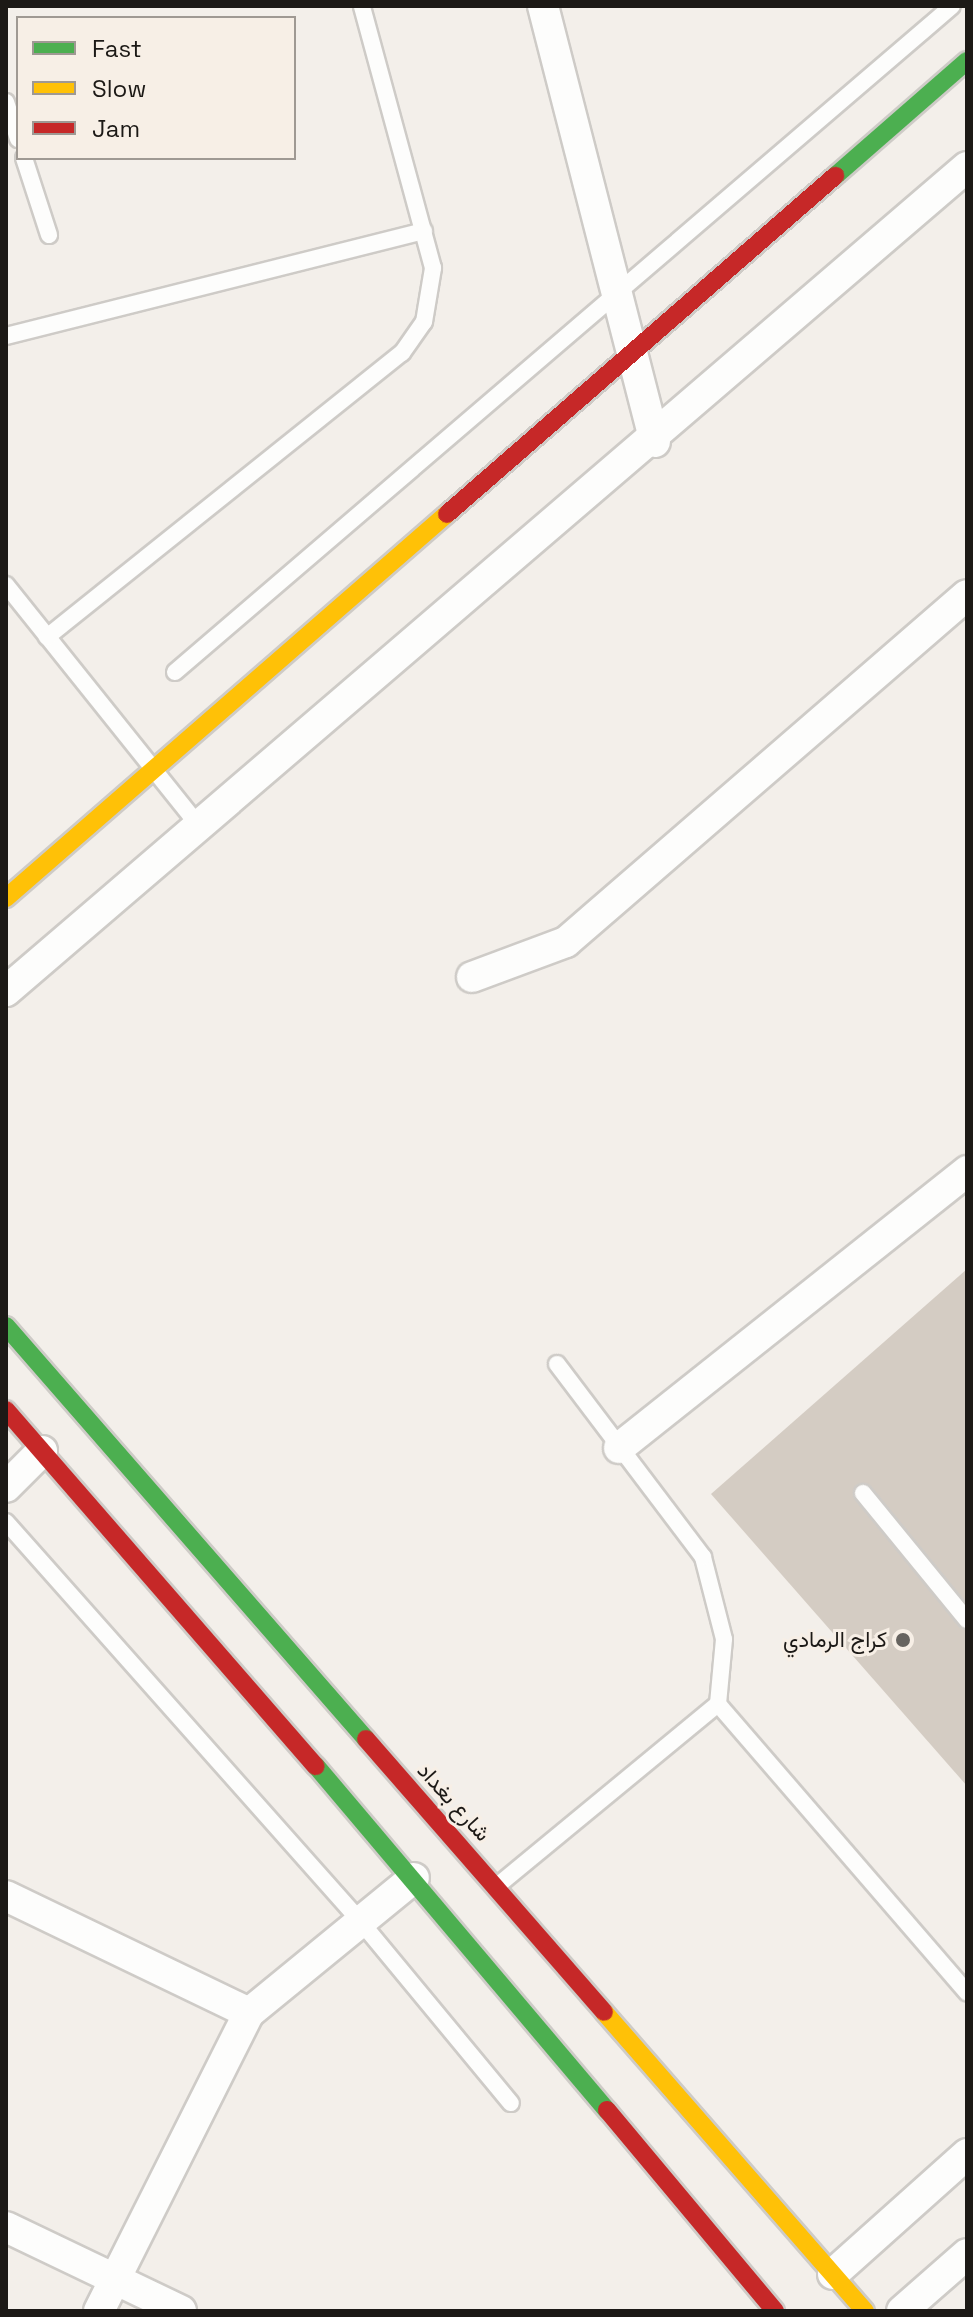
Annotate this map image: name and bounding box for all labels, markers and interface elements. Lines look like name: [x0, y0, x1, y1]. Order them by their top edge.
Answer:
legend: [16, 16, 296, 160]
text: Fast: [92, 33, 142, 64]
text: Slow: [92, 73, 146, 104]
text: Jam: [92, 113, 140, 144]
place label: كراج الرمادي: [783, 1627, 887, 1653]
marker: كراج الرمادي: [894, 1631, 912, 1649]
street label: شارع بغداد: [412, 1757, 496, 1847]

